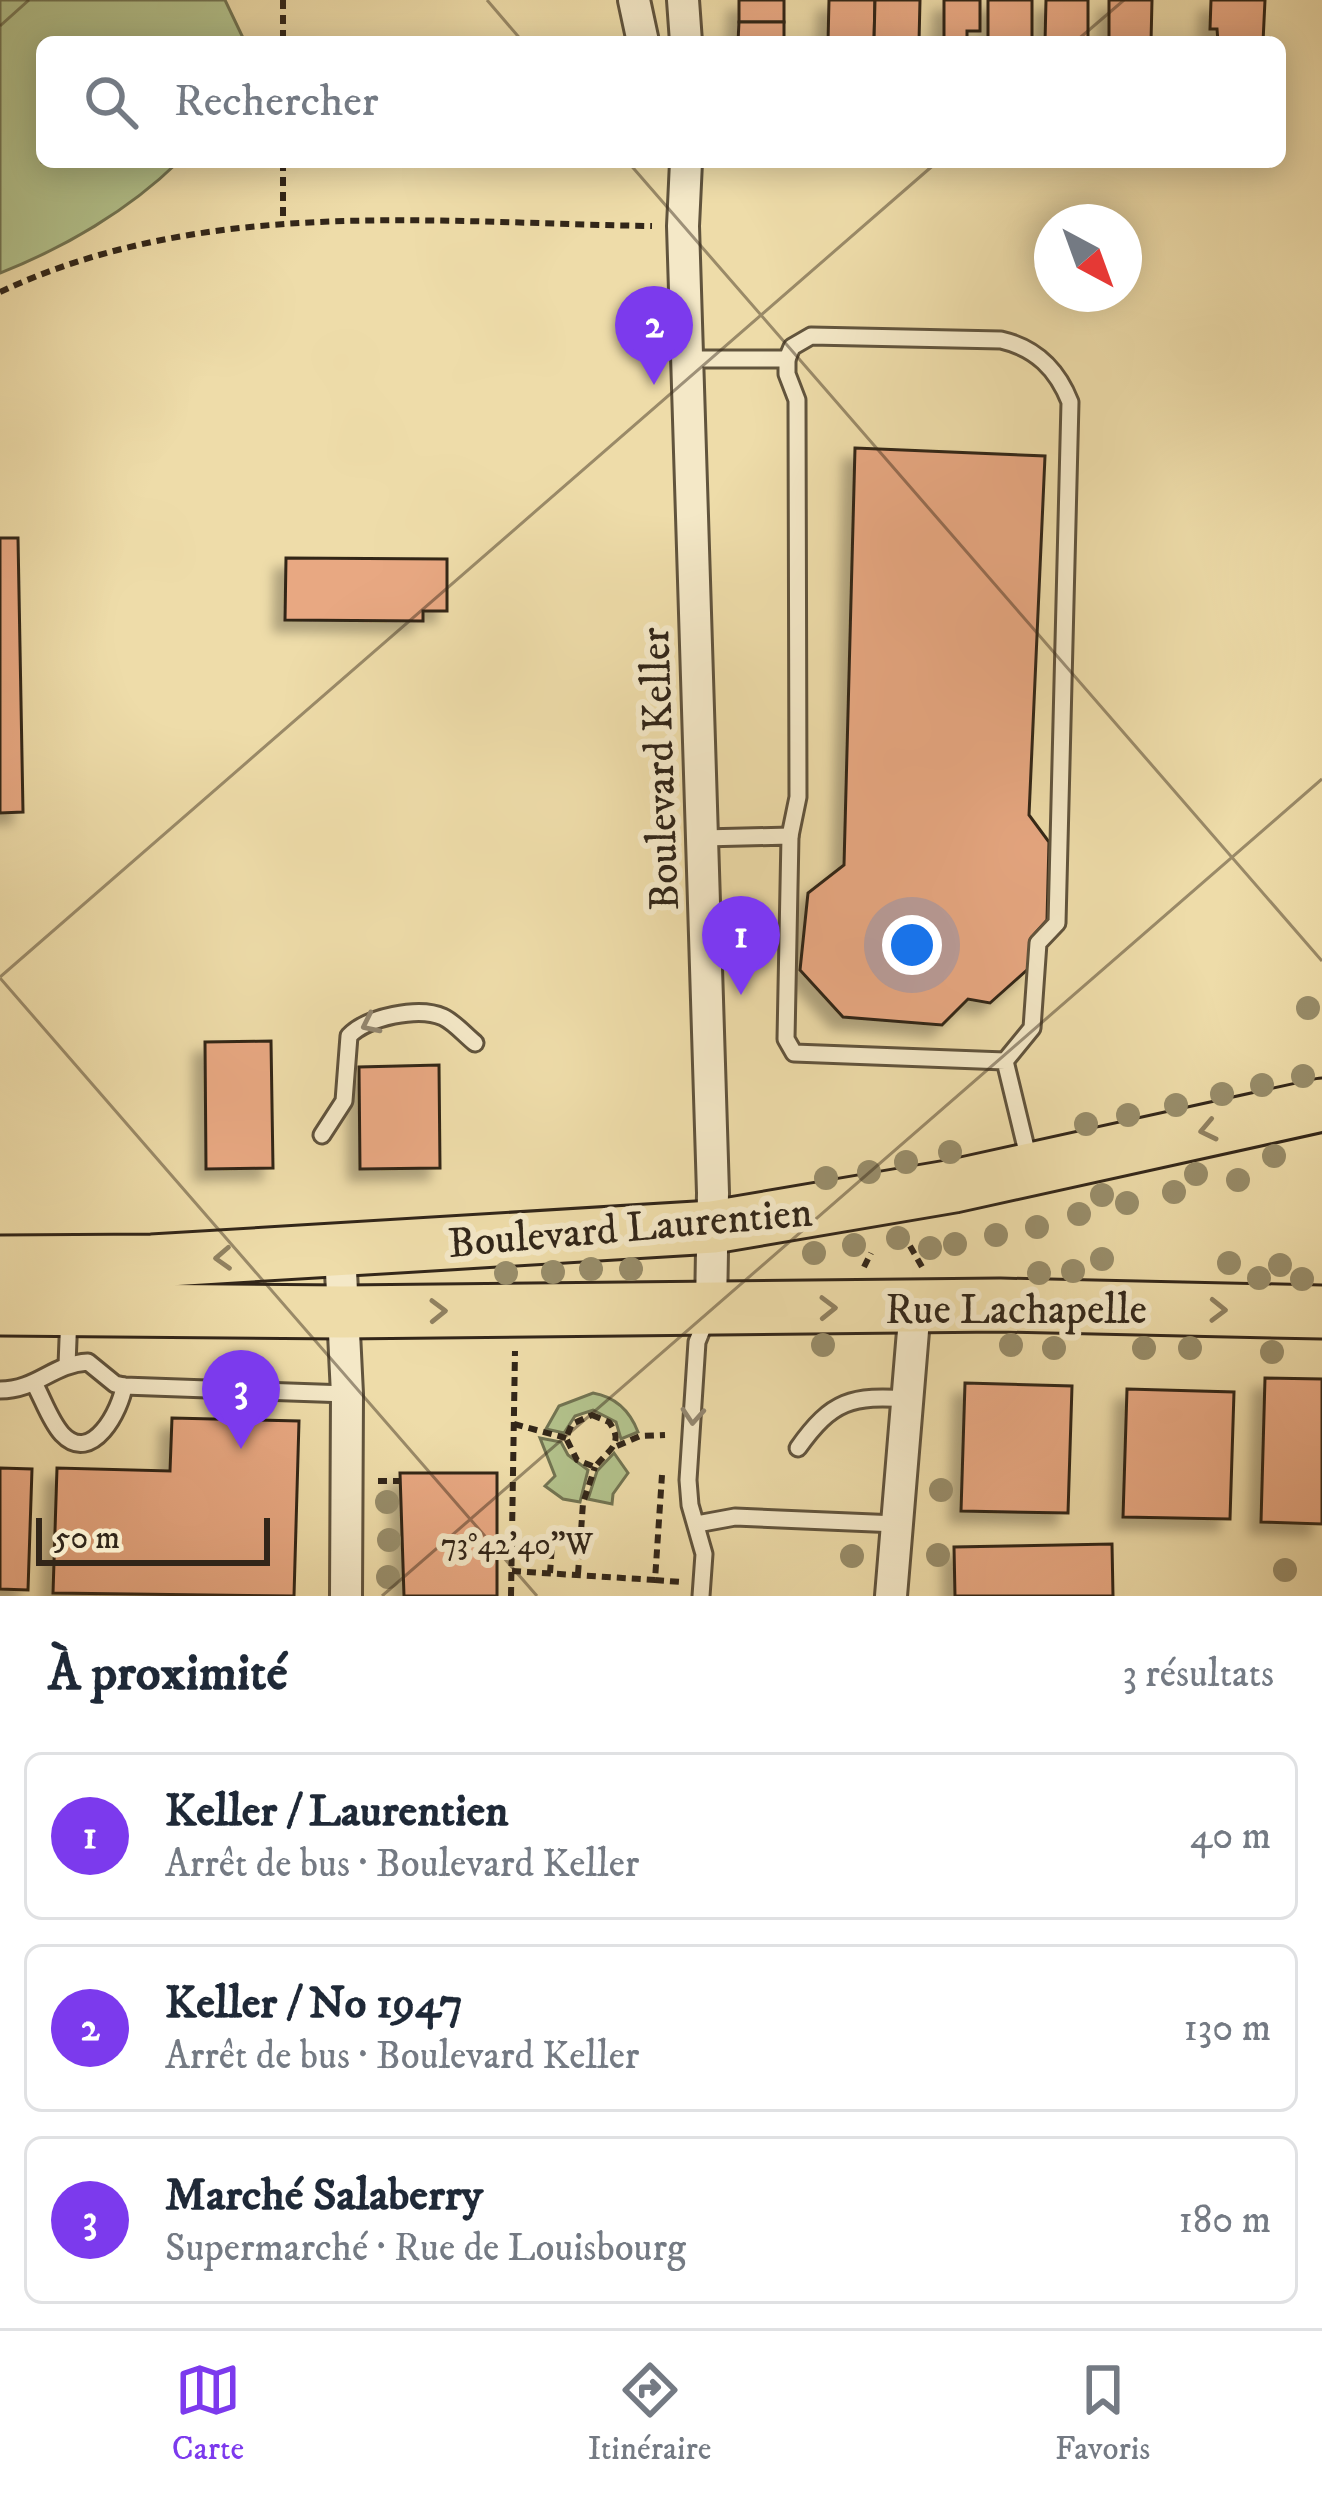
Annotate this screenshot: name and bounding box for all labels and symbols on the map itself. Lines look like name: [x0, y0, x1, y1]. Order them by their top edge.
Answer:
north arrow: [1034, 204, 1142, 312]
pin: 2: [615, 286, 693, 385]
street label: Boulevard Keller: [630, 626, 692, 911]
pin: 1: [702, 896, 780, 995]
your location: [882, 915, 942, 975]
one-way arrow: [361, 1010, 382, 1033]
one-way arrow: [1199, 1116, 1219, 1141]
street label: Boulevard Laurentien: [446, 1187, 815, 1271]
one-way arrow: [213, 1245, 232, 1271]
street label: Rue Lachapelle: [885, 1285, 1147, 1337]
one-way arrow: [819, 1296, 838, 1322]
one-way arrow: [1209, 1297, 1228, 1323]
one-way arrow: [429, 1298, 448, 1324]
pin: 3: [202, 1350, 280, 1449]
one-way arrow: [680, 1407, 706, 1426]
scale bar: [36, 1512, 270, 1565]
text: 73°42'40"W: [441, 1527, 594, 1564]

